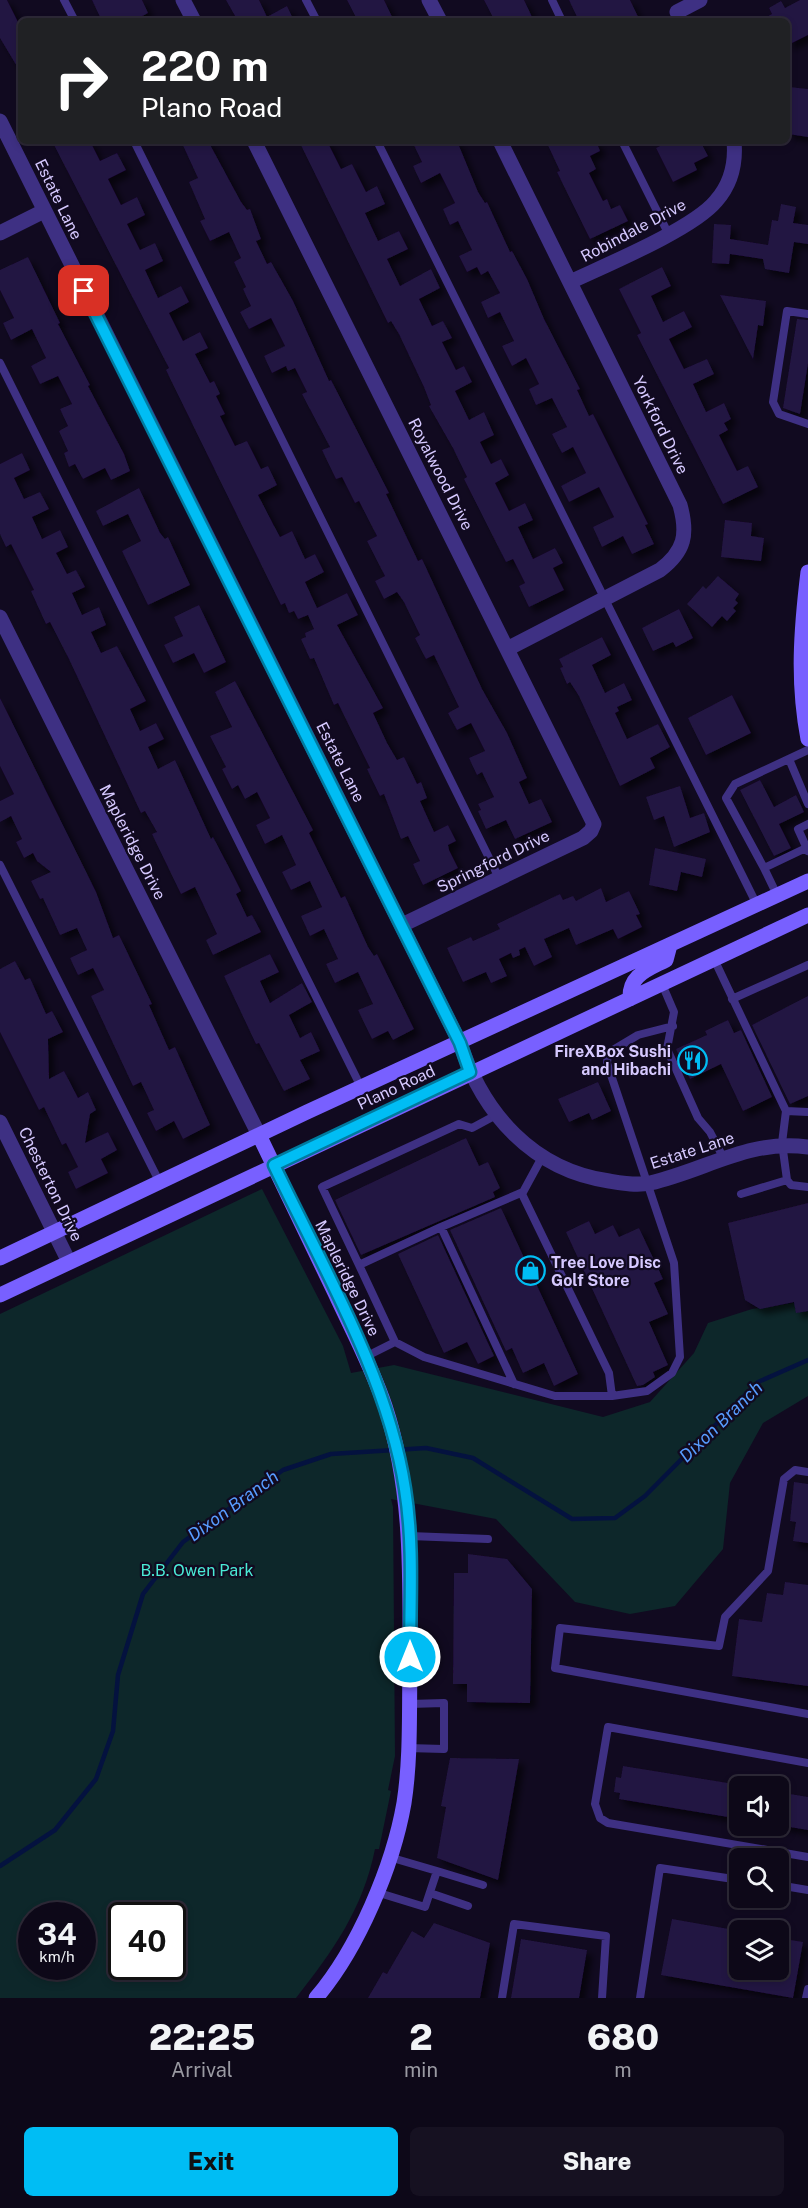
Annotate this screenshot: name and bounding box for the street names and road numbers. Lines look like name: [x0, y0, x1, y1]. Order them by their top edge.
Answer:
street label: Estate Lane: [31, 156, 86, 243]
street label: Robindale Drive: [577, 195, 689, 266]
street label: Yorkford Drive: [629, 373, 692, 477]
street label: Royalwood Drive: [404, 415, 477, 534]
street label: Estate Lane: [312, 719, 369, 805]
street label: Mapleridge Drive: [95, 782, 170, 903]
street label: Springford Drive: [434, 826, 553, 897]
street label: Plano Road: [354, 1061, 438, 1114]
street label: Chesterton Drive: [15, 1124, 86, 1244]
street label: Estate Lane: [648, 1128, 737, 1173]
street label: Mapleridge Drive: [311, 1217, 384, 1339]

